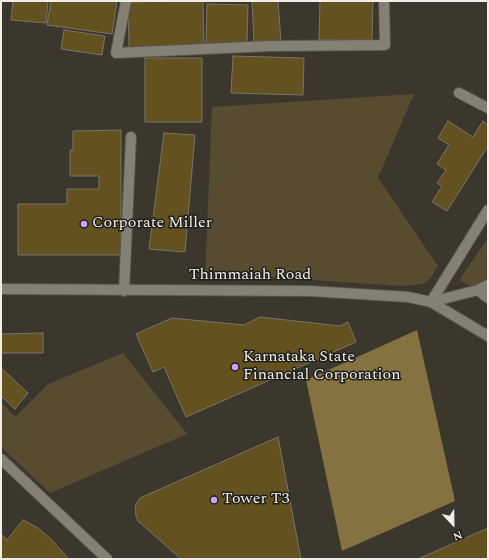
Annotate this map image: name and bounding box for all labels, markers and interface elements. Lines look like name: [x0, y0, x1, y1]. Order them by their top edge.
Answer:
place label: Corporate Miller: [92, 214, 212, 234]
marker: Corporate Miller: [79, 219, 89, 229]
street label: Thimmaiah Road: [189, 266, 311, 286]
place label: Karnataka State Financial Corporation: [243, 348, 401, 386]
marker: Karnataka State Financial Corporation: [230, 362, 240, 372]
place label: Tower T3: [222, 490, 290, 510]
marker: Tower T3: [209, 495, 219, 505]
north arrow: [433, 504, 473, 544]
text: N: [450, 526, 465, 545]

